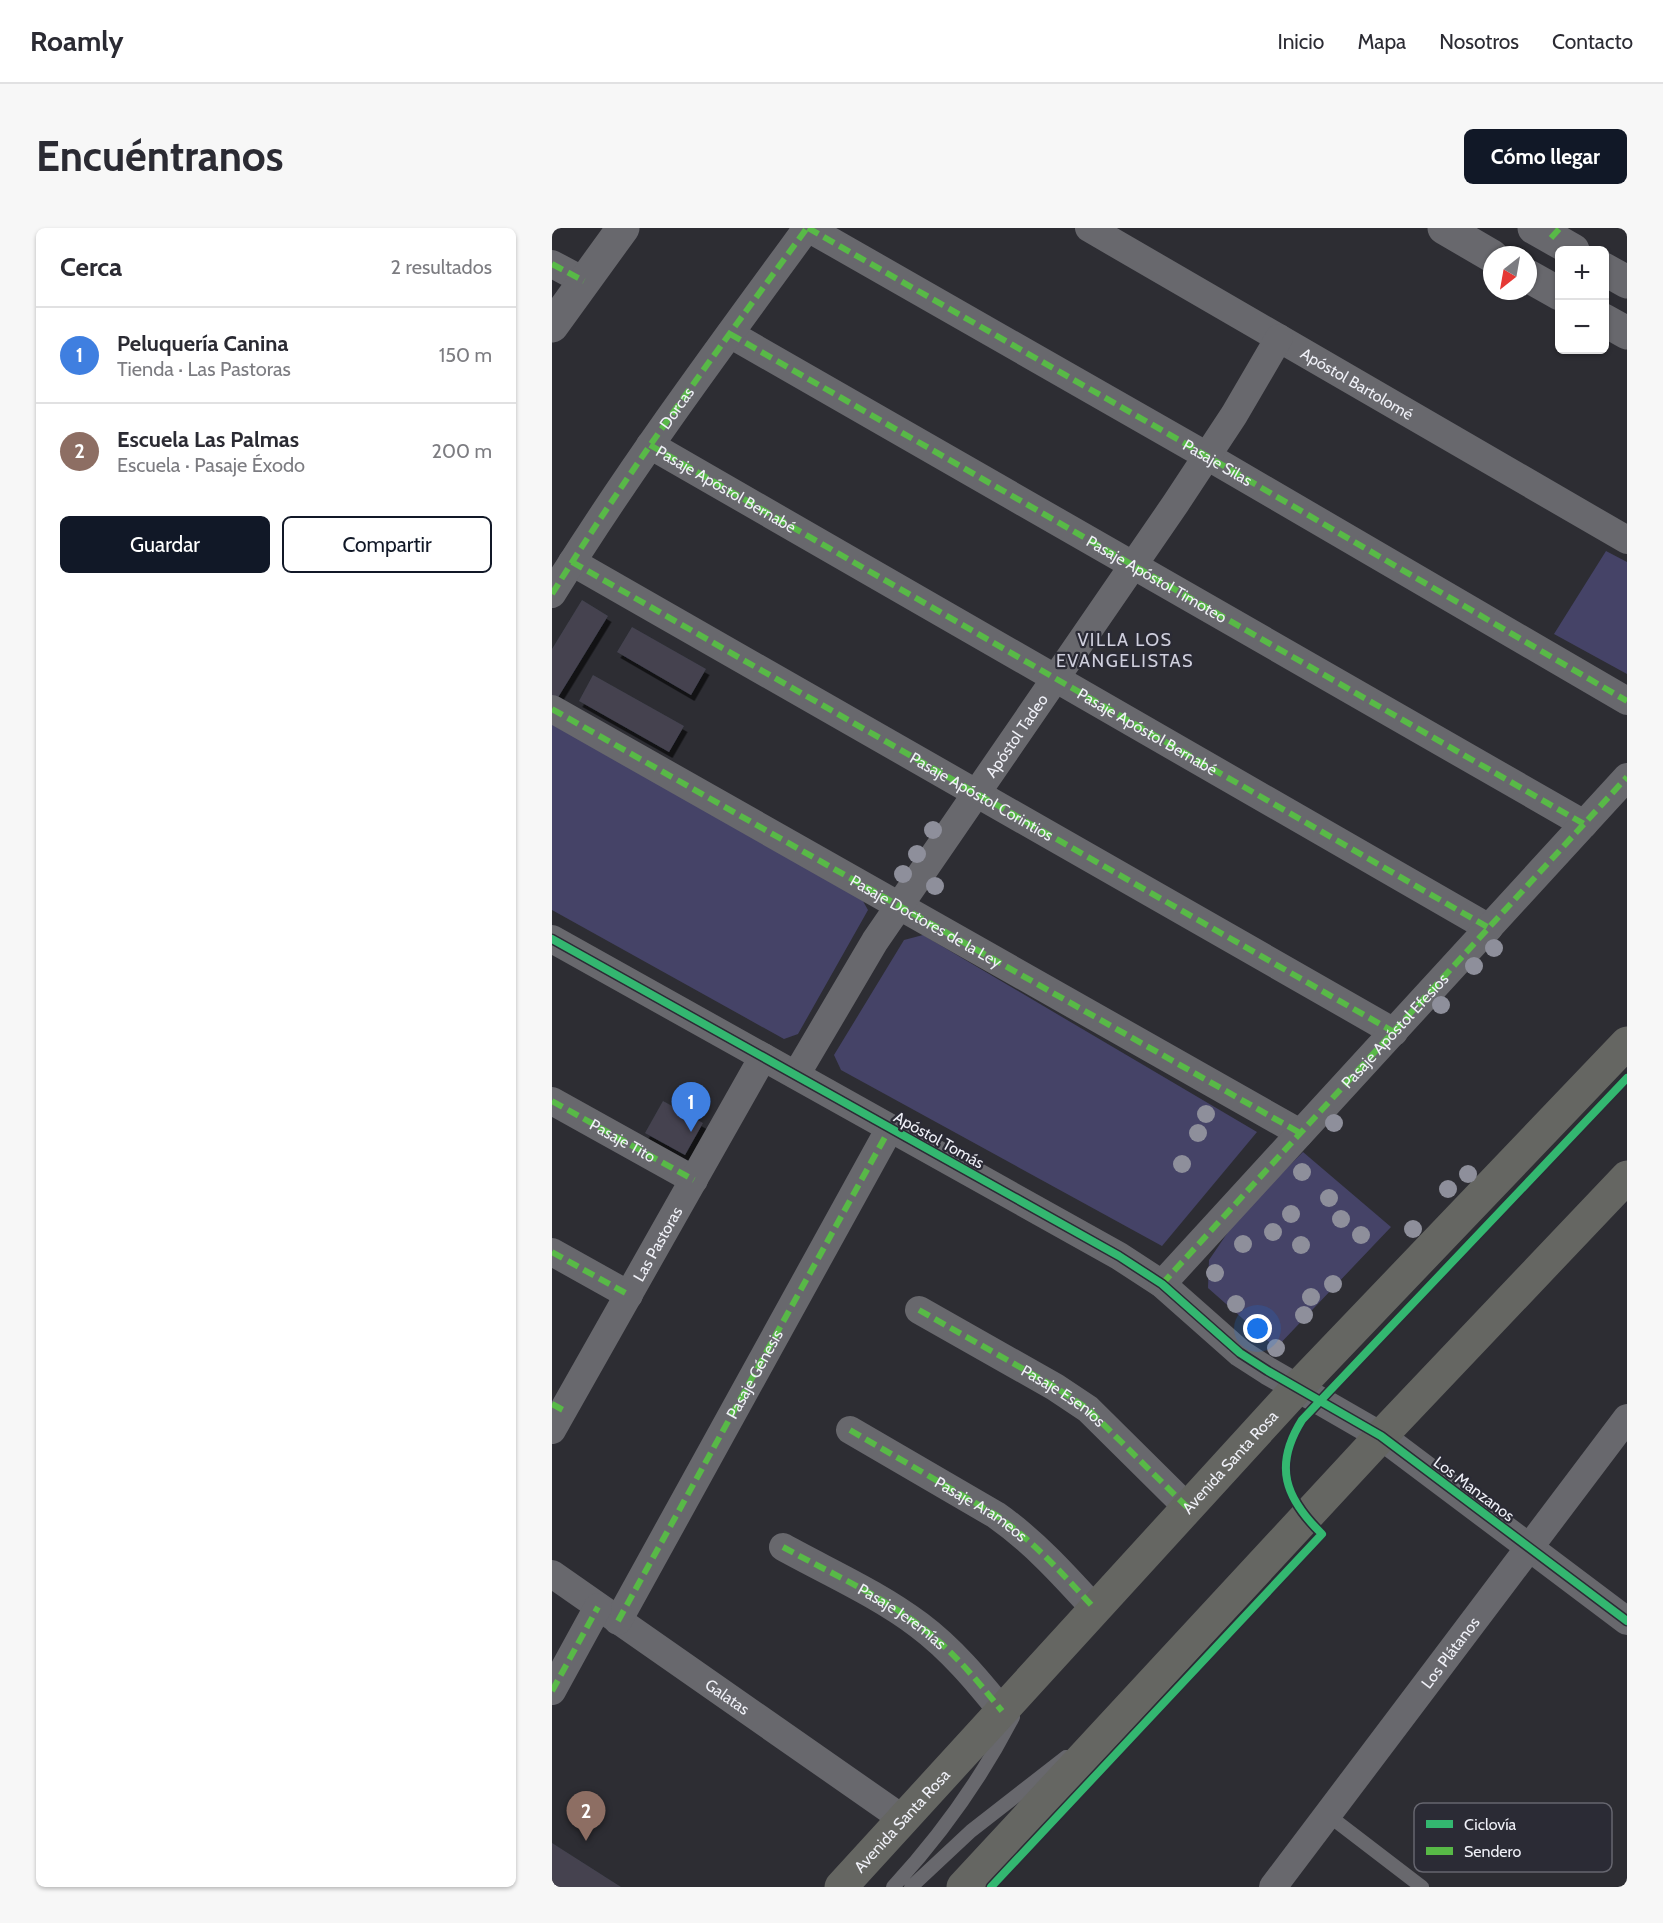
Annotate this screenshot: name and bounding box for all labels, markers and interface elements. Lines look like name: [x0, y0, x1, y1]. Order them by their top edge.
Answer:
text: Roamly: [30, 24, 124, 58]
text: Inicio: [1277, 29, 1324, 54]
text: Mapa: [1357, 29, 1406, 54]
text: Nosotros: [1439, 29, 1519, 54]
text: Contacto: [1552, 29, 1633, 54]
button: Cómo llegar: [1464, 129, 1627, 184]
text: Encuéntranos: [36, 130, 284, 182]
north arrow: [1483, 246, 1537, 300]
map controls: [1555, 246, 1609, 354]
button: +: [1555, 246, 1609, 300]
text: Cerca: [60, 251, 122, 283]
text: 2 resultados: [391, 255, 492, 279]
button: −: [1555, 300, 1609, 354]
text: Peluquería Canina: [117, 330, 288, 357]
text: 1: [76, 343, 83, 367]
text: 150 m: [439, 343, 492, 367]
street label: Apóstol Bartolomé: [1297, 343, 1417, 424]
text: Tienda · Las Pastoras: [117, 357, 291, 381]
street label: Dorcas: [655, 383, 698, 432]
text: Escuela Las Palmas: [117, 426, 299, 453]
street label: Pasaje Silas: [1180, 435, 1256, 490]
text: 2: [74, 439, 85, 463]
text: 200 m: [432, 439, 492, 463]
street label: Pasaje Apóstol Bernabé: [653, 441, 800, 537]
text: Escuela · Pasaje Éxodo: [117, 453, 305, 477]
button: Guardar: [60, 516, 270, 573]
button: Compartir: [282, 516, 492, 573]
street label: Pasaje Apóstol Timoteo: [1083, 531, 1231, 627]
district label: VILLA LOS EVANGELISTAS: [1056, 629, 1194, 672]
street label: Pasaje Apóstol Bernabé: [1074, 684, 1221, 779]
street label: Apóstol Tadeo: [981, 690, 1052, 781]
street label: Pasaje Apóstol Corintios: [907, 748, 1057, 845]
street label: Pasaje Doctores de la Ley: [847, 871, 1005, 971]
street label: Pasaje Apóstol Efesios: [1337, 969, 1452, 1092]
pin: 1: [672, 1082, 710, 1132]
street label: Apóstol Tomás: [891, 1107, 988, 1173]
street label: Pasaje Tito: [587, 1115, 659, 1166]
street label: Las Pastoras: [629, 1203, 686, 1284]
your location: [1243, 1314, 1272, 1343]
street label: Pasaje Génesis: [722, 1326, 787, 1422]
street label: Pasaje Esenios: [1018, 1360, 1110, 1431]
street label: Avenida Santa Rosa: [1178, 1406, 1282, 1517]
street label: Los Manzanos: [1430, 1453, 1518, 1526]
street label: Pasaje Arameos: [931, 1472, 1032, 1545]
street label: Pasaje Jeremías: [855, 1579, 951, 1653]
street label: Los Plátanos: [1417, 1612, 1483, 1692]
street label: Galatas: [702, 1675, 754, 1719]
street label: Avenida Santa Rosa: [850, 1765, 954, 1876]
pin: 2: [567, 1792, 606, 1841]
legend: [1414, 1803, 1612, 1872]
text: Ciclovía: [1464, 1815, 1517, 1834]
text: Sendero: [1464, 1842, 1521, 1861]

